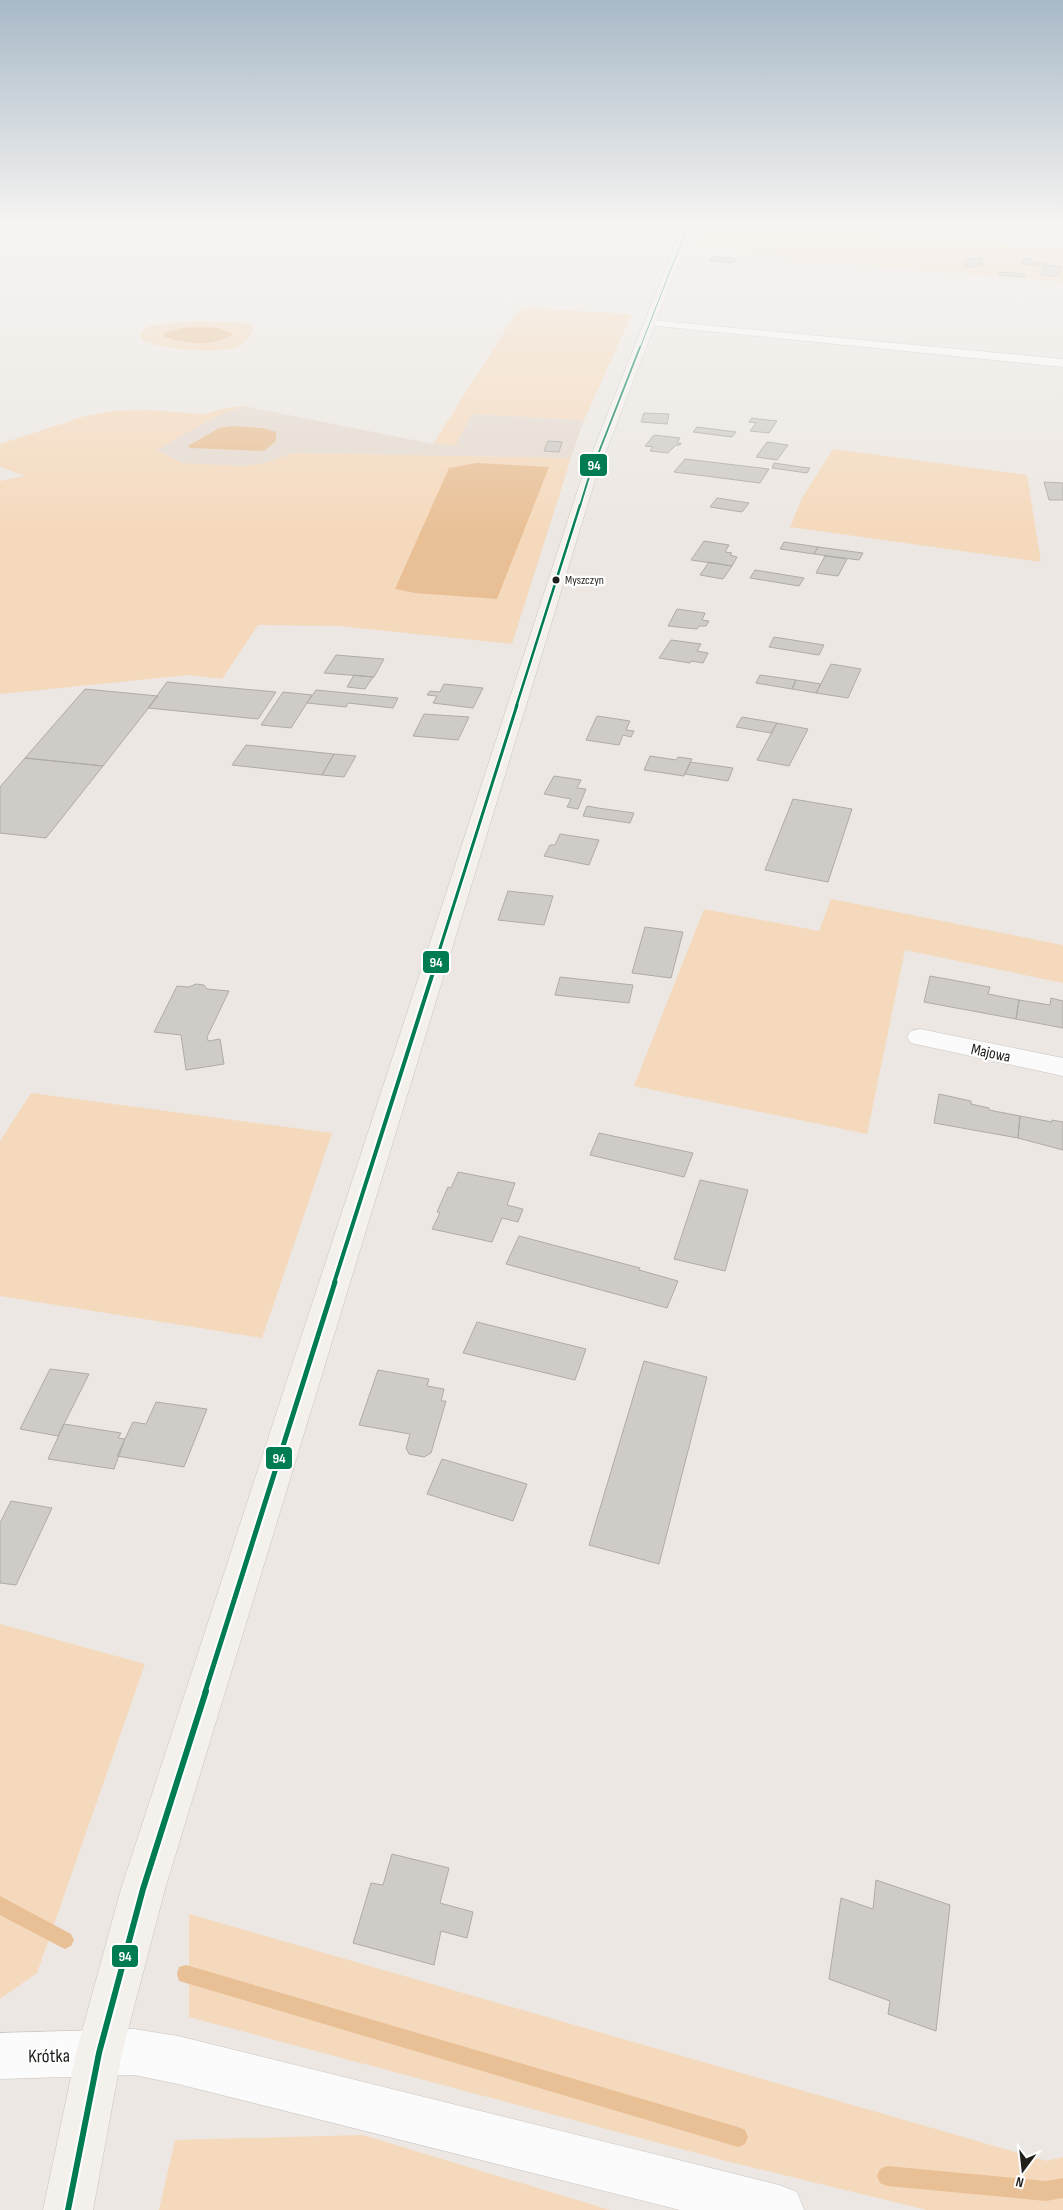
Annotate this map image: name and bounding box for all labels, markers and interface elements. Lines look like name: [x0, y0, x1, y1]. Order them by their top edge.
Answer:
line badge: 94: [579, 453, 608, 477]
text: 94: [587, 457, 601, 474]
place label: Myszczyn: [565, 573, 604, 588]
marker: Myszczyn: [551, 575, 561, 585]
line badge: 94: [422, 950, 450, 974]
text: 94: [429, 954, 443, 971]
street label: Majowa: [969, 1040, 1012, 1067]
line badge: 94: [265, 1446, 293, 1470]
text: 94: [272, 1450, 286, 1467]
line badge: 94: [111, 1944, 139, 1968]
text: 94: [118, 1948, 132, 1965]
street label: Krótka: [28, 2045, 70, 2068]
north arrow: [998, 2145, 1048, 2195]
text: N: [1014, 2173, 1026, 2191]

